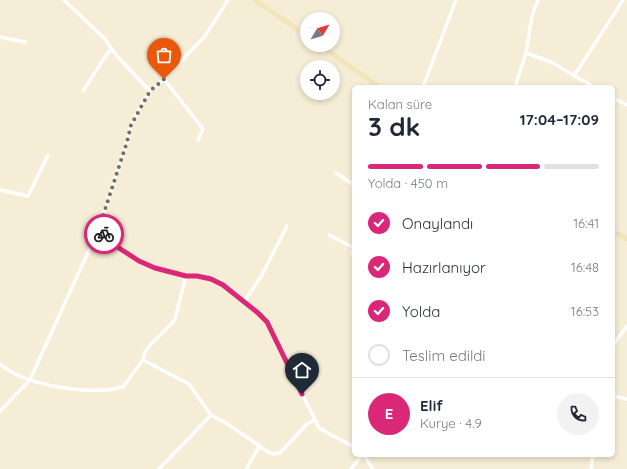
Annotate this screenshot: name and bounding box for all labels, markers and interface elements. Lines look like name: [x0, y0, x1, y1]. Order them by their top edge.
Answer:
north arrow: [300, 12, 340, 52]
map controls: [300, 12, 340, 100]
pin: [147, 38, 181, 79]
icon: bag: [153, 44, 175, 66]
button: locate: [300, 60, 340, 100]
text: Kalan süre: [368, 96, 432, 112]
text: 3 dk: [368, 110, 420, 143]
text: 17:04–17:09: [520, 110, 599, 129]
text: Yolda · 450 m: [368, 175, 448, 191]
icon: check: [368, 212, 390, 234]
courier: [84, 214, 124, 254]
text: Onaylandı: [402, 214, 473, 233]
text: 16:41: [573, 215, 599, 231]
icon: bike: [93, 223, 115, 245]
icon: check: [368, 256, 390, 278]
text: Hazırlanıyor: [402, 258, 486, 277]
text: 16:48: [571, 259, 599, 275]
icon: check: [368, 300, 390, 322]
text: Yolda: [402, 302, 440, 321]
text: 16:53: [571, 303, 599, 319]
text: Teslim edildi: [402, 346, 486, 365]
pin: [285, 353, 319, 394]
icon: home: [291, 359, 313, 381]
button: phone: [557, 393, 599, 435]
text: Elif: [420, 396, 443, 415]
text: E: [385, 404, 393, 423]
text: Kurye · 4.9: [420, 415, 482, 431]

